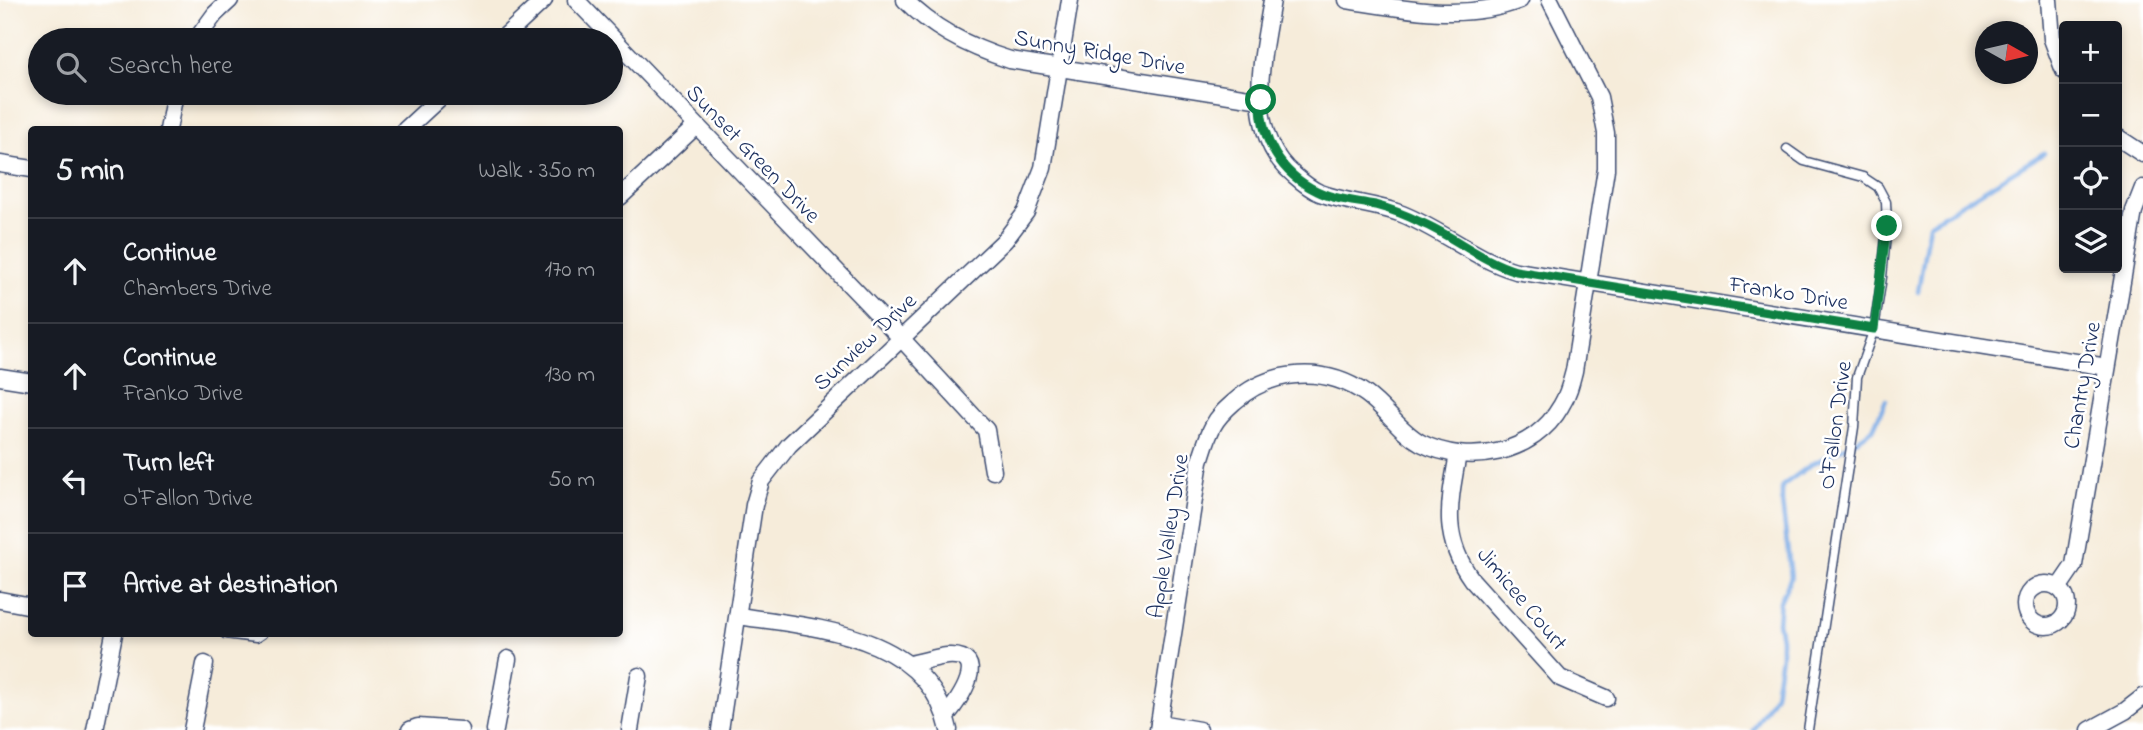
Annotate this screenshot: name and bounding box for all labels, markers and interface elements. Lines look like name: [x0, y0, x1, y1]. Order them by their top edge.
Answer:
north arrow: [1975, 21, 2038, 84]
map controls: [2059, 21, 2122, 273]
button: +: [2059, 21, 2122, 84]
street label: Sunny Ridge Drive: [1011, 22, 1188, 87]
search box: [28, 28, 623, 105]
icon: search: [52, 48, 90, 86]
text: Search here: [108, 48, 233, 86]
street label: Sunset Green Drive: [677, 78, 828, 232]
route start: [1245, 84, 1276, 115]
button: −: [2059, 84, 2122, 147]
button: locate: [2059, 147, 2122, 210]
text: 5 min: [56, 150, 124, 194]
text: Walk · 350 m: [478, 155, 595, 188]
route end: [1871, 210, 1902, 241]
button: layers: [2059, 210, 2122, 273]
text: Continue: [123, 235, 216, 273]
icon: ahead: [56, 252, 94, 290]
text: 170 m: [545, 254, 595, 287]
street label: Franko Drive: [1726, 269, 1851, 320]
text: Chambers Drive: [123, 273, 272, 306]
street label: Sunview Drive: [806, 285, 926, 400]
street label: Chantry Drive: [2056, 318, 2113, 452]
text: Continue: [123, 340, 216, 378]
icon: ahead: [56, 357, 94, 395]
street label: O'Fallon Drive: [1811, 358, 1862, 492]
text: 130 m: [545, 359, 595, 392]
text: Franko Drive: [123, 378, 243, 411]
text: Turn left: [123, 445, 214, 483]
street label: Apple Valley Drive: [1140, 451, 1201, 621]
icon: left: [56, 462, 94, 500]
text: 50 m: [548, 464, 595, 497]
text: O'Fallon Drive: [123, 483, 253, 516]
street label: Jimicee Court: [1468, 541, 1575, 659]
icon: arrive: [56, 567, 94, 605]
text: Arrive at destination: [123, 567, 338, 605]

